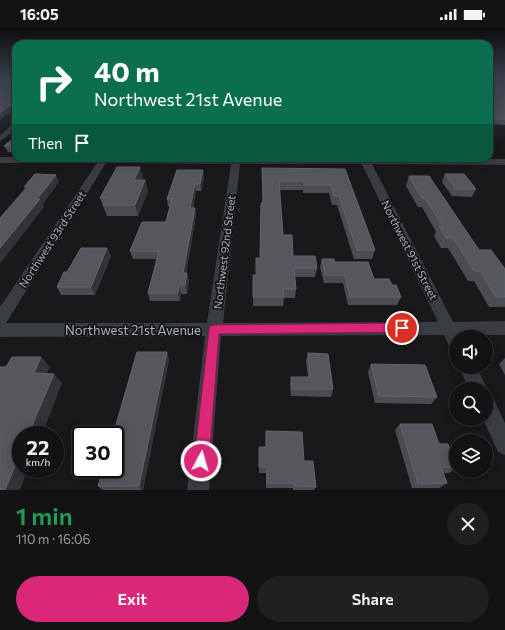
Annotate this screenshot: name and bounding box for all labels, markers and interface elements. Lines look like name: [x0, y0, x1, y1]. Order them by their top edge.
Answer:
text: 16:05: [20, 5, 59, 23]
text: 40 m: [94, 54, 160, 88]
icon: right: [28, 56, 80, 108]
text: Northwest 21st Avenue: [94, 88, 282, 110]
icon: arrive: [71, 132, 93, 154]
text: Then: [28, 134, 63, 152]
street label: Northwest 93rd Street: [16, 188, 88, 290]
street label: Northwest 92nd Street: [211, 194, 237, 310]
street label: Northwest 91st Street: [379, 198, 441, 302]
pin: [385, 311, 419, 345]
icon: arrive: [391, 317, 413, 339]
street label: Northwest 21st Avenue: [65, 322, 201, 338]
map controls: [449, 330, 493, 478]
button: sound: [449, 330, 493, 374]
button: search: [449, 382, 493, 426]
speed limit sign: 30: [72, 426, 124, 478]
button: layers: [449, 434, 493, 478]
text: 22: [27, 435, 49, 459]
position arrow: [180, 440, 222, 482]
text: km/h: [26, 456, 50, 468]
text: 1 min: [16, 501, 73, 530]
button: close: [447, 503, 489, 545]
text: 110 m · 16:06: [16, 531, 90, 547]
button: Exit: [16, 576, 249, 622]
button: Share: [257, 576, 489, 622]

